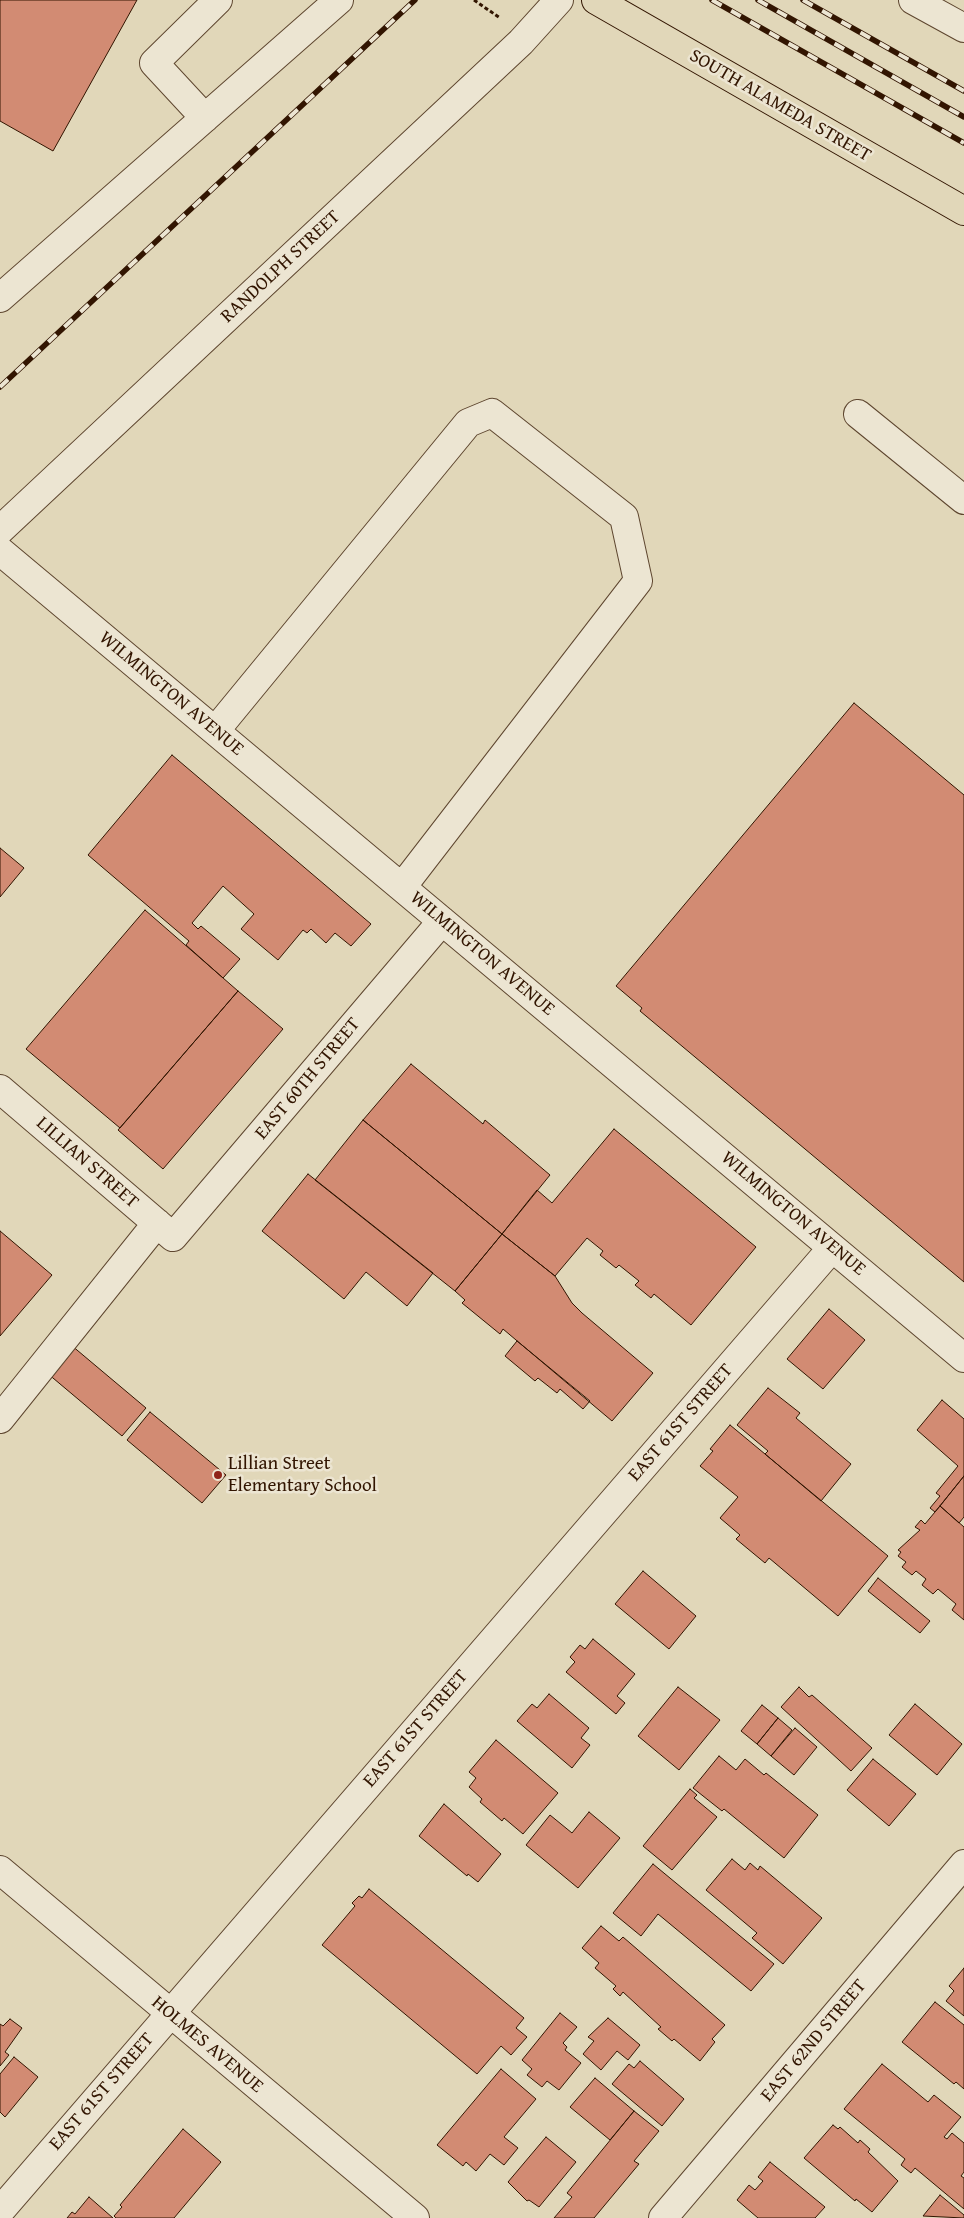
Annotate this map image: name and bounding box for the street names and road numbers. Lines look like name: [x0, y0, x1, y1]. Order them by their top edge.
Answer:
street label: SOUTH ALAMEDA STREET: [685, 45, 875, 167]
street label: RANDOLPH STREET: [217, 206, 345, 328]
street label: WILMINGTON AVENUE: [94, 627, 248, 761]
street label: WILMINGTON AVENUE: [405, 887, 559, 1021]
street label: EAST 60TH STREET: [251, 1014, 365, 1144]
street label: LILLIAN STREET: [31, 1112, 143, 1214]
street label: WILMINGTON AVENUE: [716, 1147, 870, 1281]
street label: EAST 61ST STREET: [624, 1360, 738, 1486]
street label: EAST 61ST STREET: [359, 1666, 473, 1792]
street label: EAST 62ND STREET: [756, 1975, 872, 2107]
street label: HOLMES AVENUE: [147, 1992, 267, 2098]
street label: EAST 61ST STREET: [45, 2029, 159, 2155]

